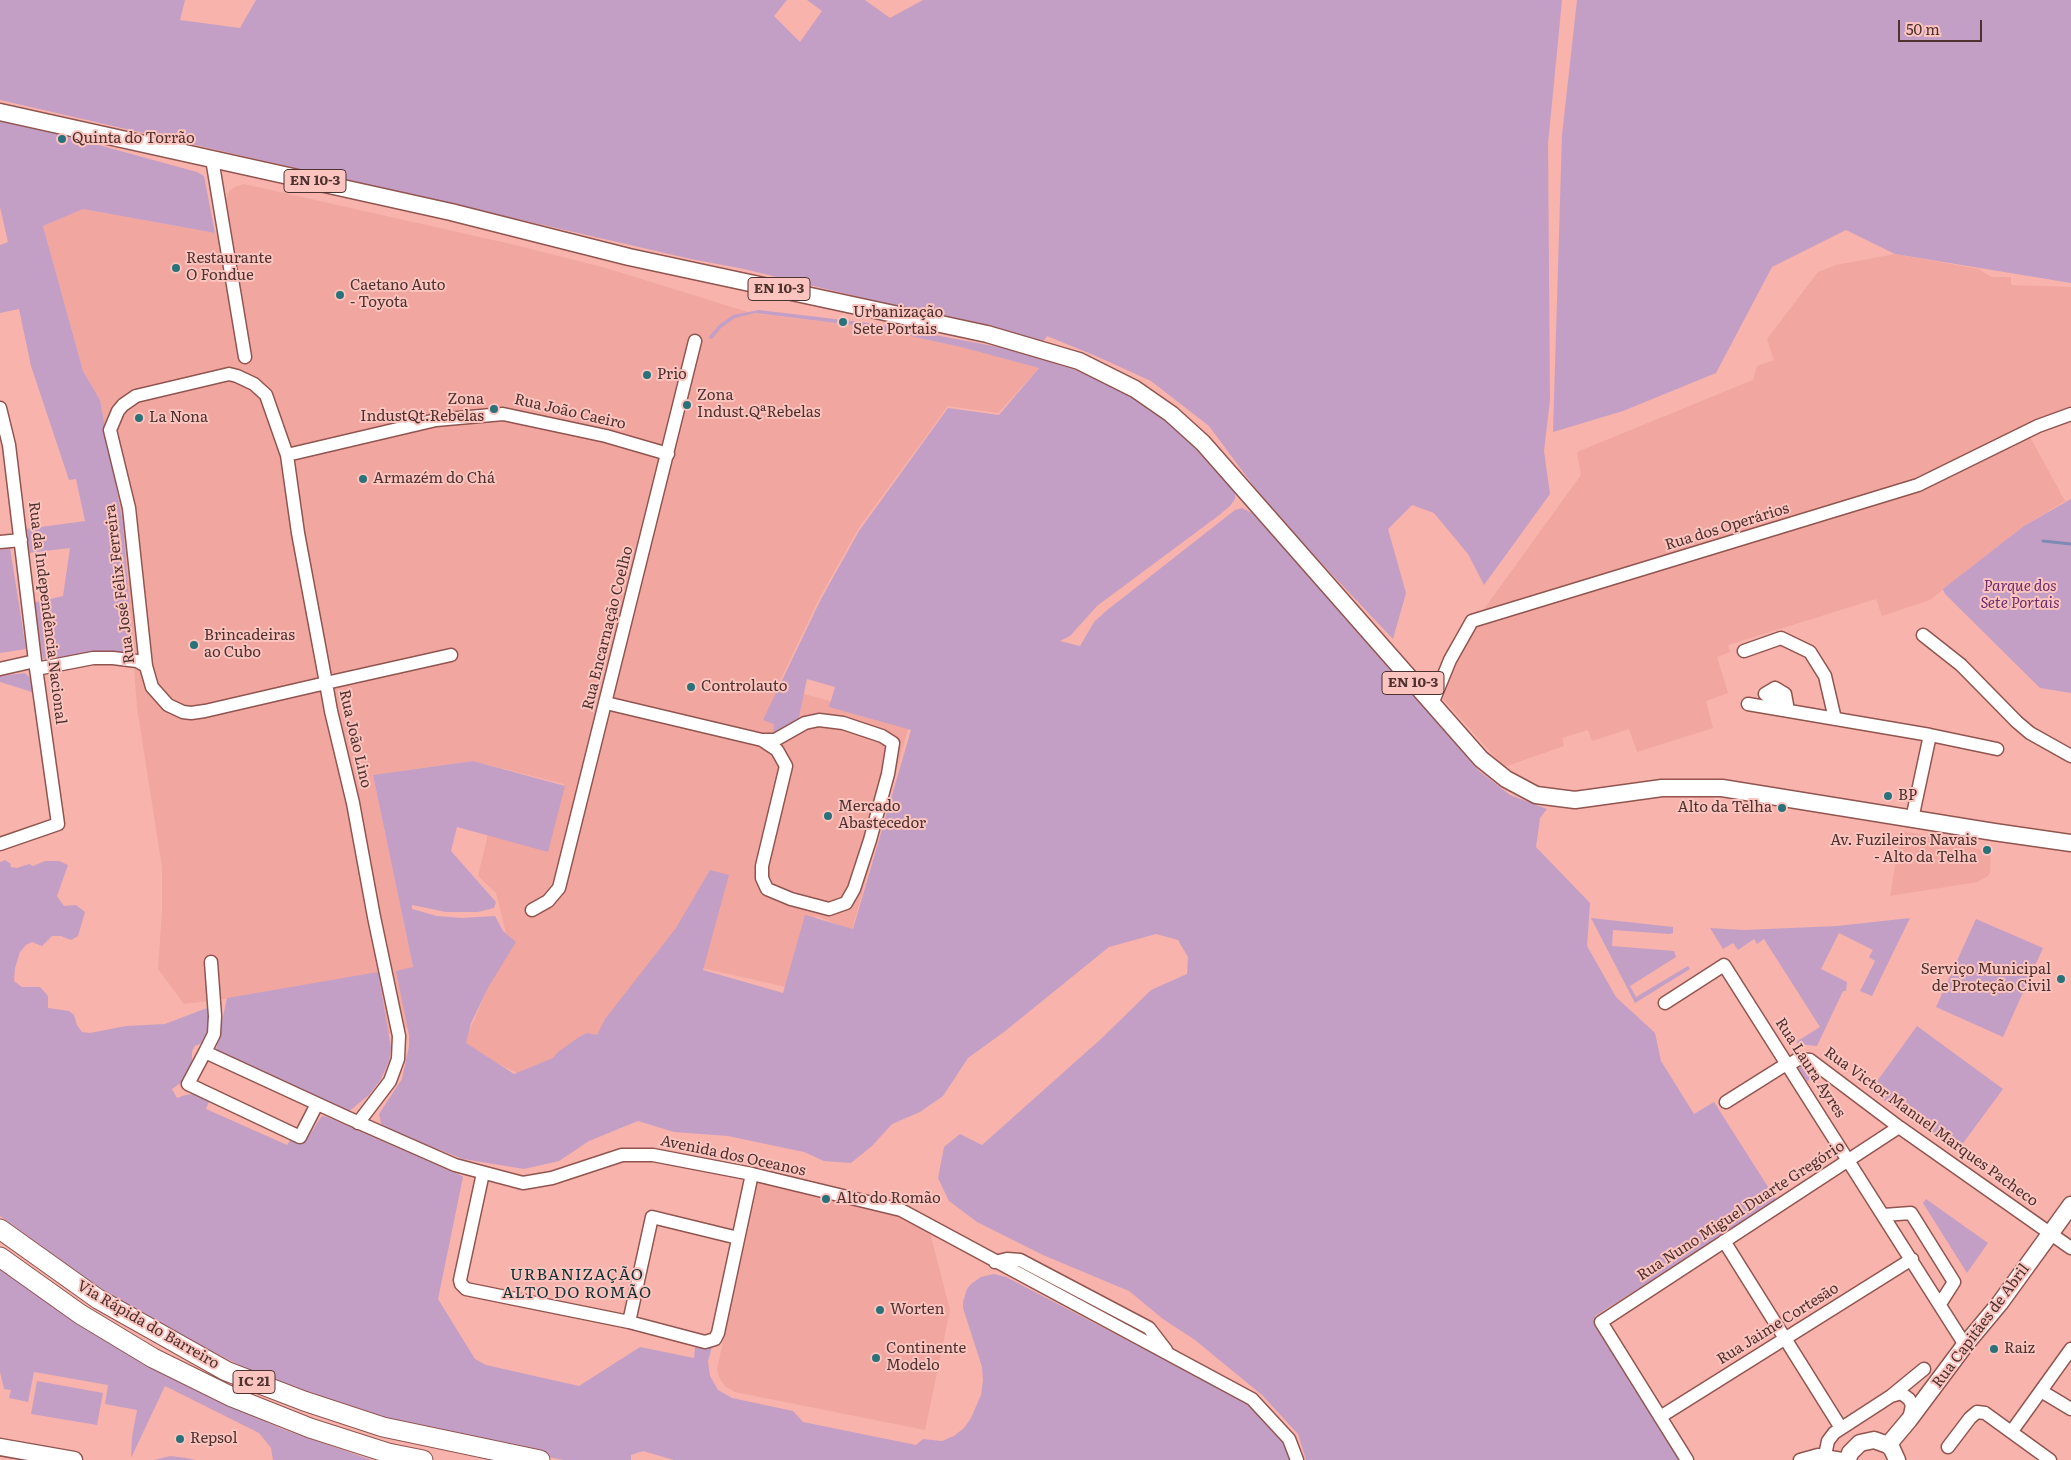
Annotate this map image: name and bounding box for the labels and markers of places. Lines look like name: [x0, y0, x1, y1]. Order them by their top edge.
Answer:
place label: Quinta do Torrão: [72, 130, 195, 148]
marker: Quinta do Torrão: [56, 133, 68, 145]
place label: Restaurante O Fondue: [186, 250, 272, 285]
marker: Restaurante O Fondue: [170, 262, 182, 274]
place label: Caetano Auto - Toyota: [350, 277, 446, 312]
marker: Caetano Auto - Toyota: [334, 289, 346, 301]
place label: Urbanização Sete Portais: [853, 304, 943, 339]
marker: Urbanização Sete Portais: [837, 316, 849, 328]
place label: Prio: [657, 366, 687, 384]
marker: Prio: [641, 369, 653, 381]
place label: Zona Indust.QªRebelas: [697, 387, 821, 422]
place label: Zona IndustQt.Rebelas: [360, 391, 484, 426]
marker: Zona Indust.QªRebelas: [681, 399, 693, 411]
marker: Zona IndustQt.Rebelas: [488, 403, 500, 415]
place label: La Nona: [149, 409, 208, 427]
marker: La Nona: [133, 412, 145, 424]
place label: Armazém do Chá: [373, 470, 495, 488]
marker: Armazém do Chá: [357, 473, 369, 485]
place label: Brincadeiras ao Cubo: [204, 627, 295, 662]
marker: Brincadeiras ao Cubo: [188, 639, 200, 651]
place label: Controlauto: [701, 678, 787, 696]
marker: Controlauto: [685, 681, 697, 693]
place label: BP: [1898, 787, 1917, 805]
marker: BP: [1882, 790, 1894, 802]
place label: Mercado Abastecedor: [838, 798, 926, 833]
place label: Alto da Telha: [1677, 799, 1772, 817]
marker: Alto da Telha: [1776, 802, 1788, 814]
marker: Mercado Abastecedor: [822, 810, 834, 822]
place label: Av. Fuzileiros Navais - Alto da Telha: [1830, 832, 1977, 867]
marker: Av. Fuzileiros Navais - Alto da Telha: [1981, 844, 1993, 856]
place label: Serviço Municipal de Proteção Civil: [1921, 961, 2051, 996]
marker: Serviço Municipal de Proteção Civil: [2055, 973, 2067, 985]
place label: Alto do Romão: [836, 1190, 941, 1208]
marker: Alto do Romão: [820, 1193, 832, 1205]
place label: Worten: [890, 1301, 944, 1319]
marker: Worten: [874, 1304, 886, 1316]
place label: Continente Modelo: [886, 1340, 966, 1375]
place label: Raiz: [2004, 1340, 2035, 1358]
marker: Raiz: [1988, 1343, 2000, 1355]
marker: Continente Modelo: [870, 1352, 882, 1364]
place label: Repsol: [190, 1430, 237, 1448]
marker: Repsol: [174, 1433, 186, 1445]

